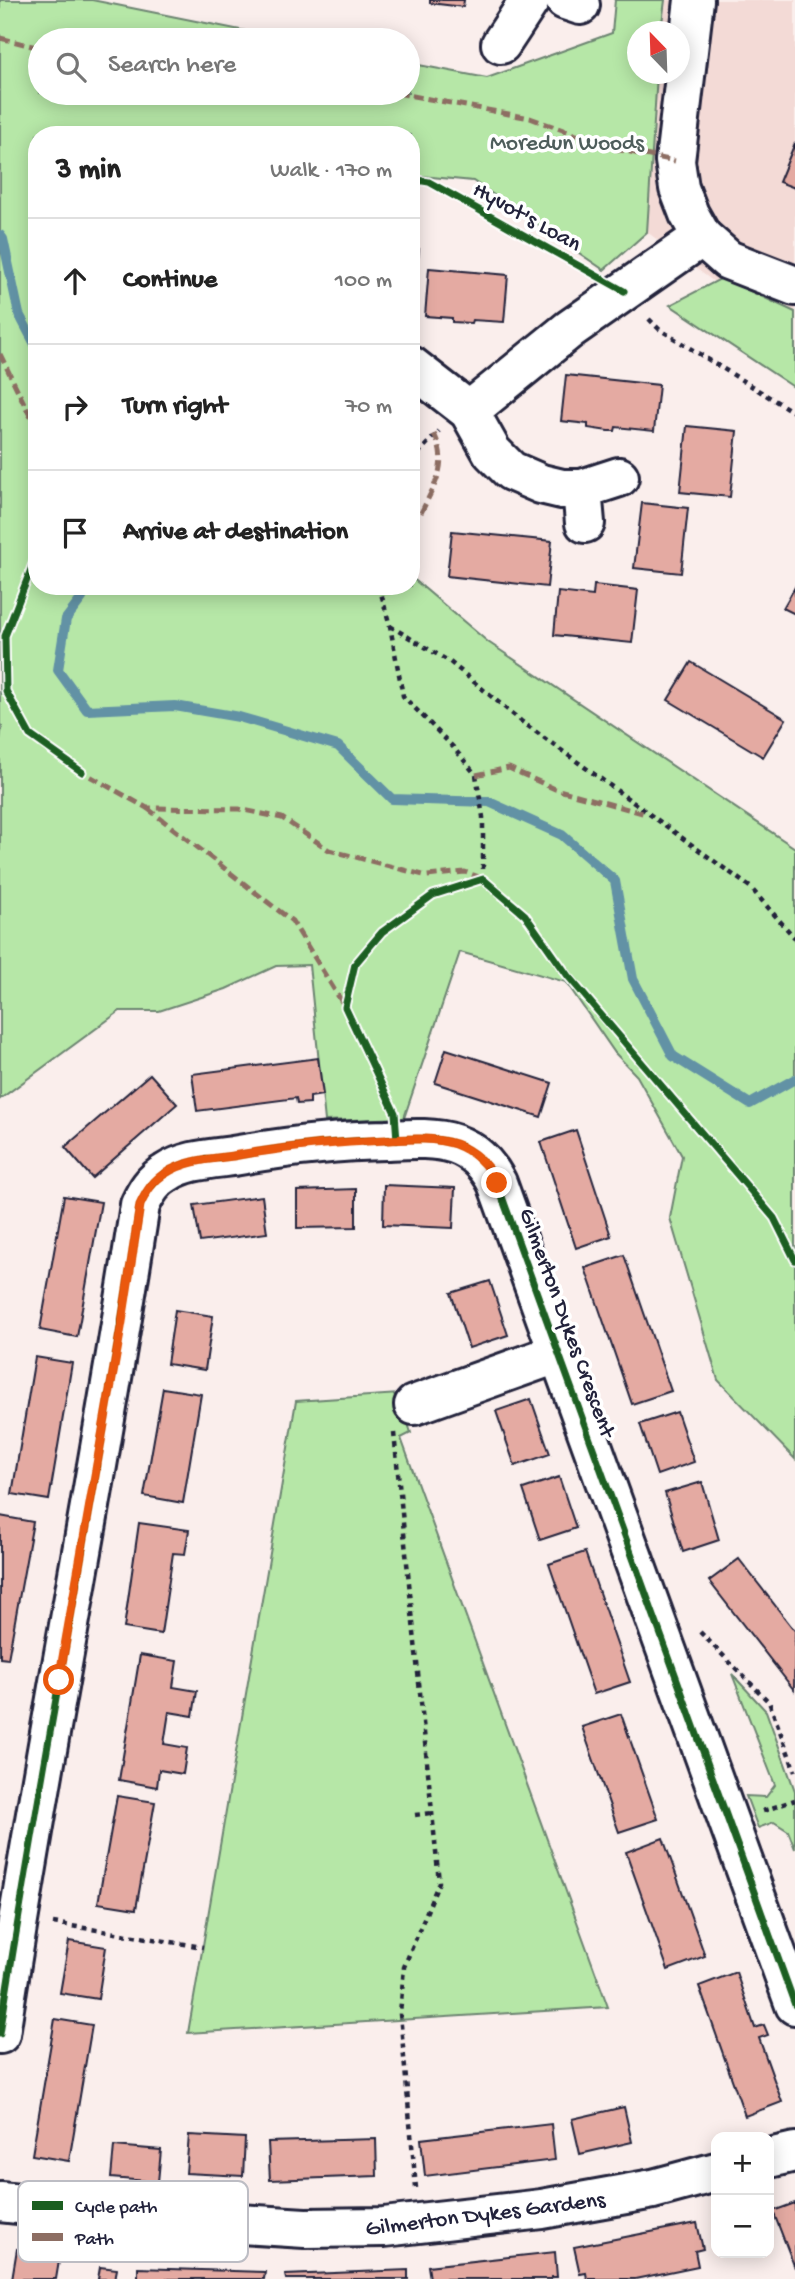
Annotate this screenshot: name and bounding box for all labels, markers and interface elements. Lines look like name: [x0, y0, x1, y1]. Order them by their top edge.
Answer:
north arrow: [627, 21, 690, 84]
search box: [28, 28, 420, 105]
icon: search: [52, 48, 90, 86]
text: Search here: [108, 51, 236, 82]
park label: Moredun Woods: [490, 131, 644, 158]
text: 3 min: [56, 154, 121, 189]
text: Walk · 170 m: [270, 158, 392, 185]
street label: Hyvot's Loan: [467, 177, 585, 259]
icon: ahead: [56, 262, 94, 300]
text: Continue: [123, 266, 217, 297]
text: 100 m: [335, 268, 392, 295]
icon: right: [56, 388, 94, 426]
text: Turn right: [123, 392, 227, 423]
text: 70 m: [345, 394, 392, 421]
icon: arrive: [56, 514, 94, 552]
text: Arrive at destination: [123, 518, 348, 549]
route end: [481, 1167, 512, 1198]
street label: Gilmerton Dykes Crescent: [512, 1205, 620, 1443]
route start: [43, 1664, 74, 1695]
map controls: [711, 2132, 774, 2258]
button: +: [711, 2132, 774, 2195]
legend: [18, 2181, 248, 2262]
street label: Gilmerton Dykes Gardens: [364, 2187, 607, 2244]
button: −: [711, 2195, 774, 2258]
text: Cycle path: [75, 2197, 157, 2220]
text: Path: [74, 2229, 114, 2252]

